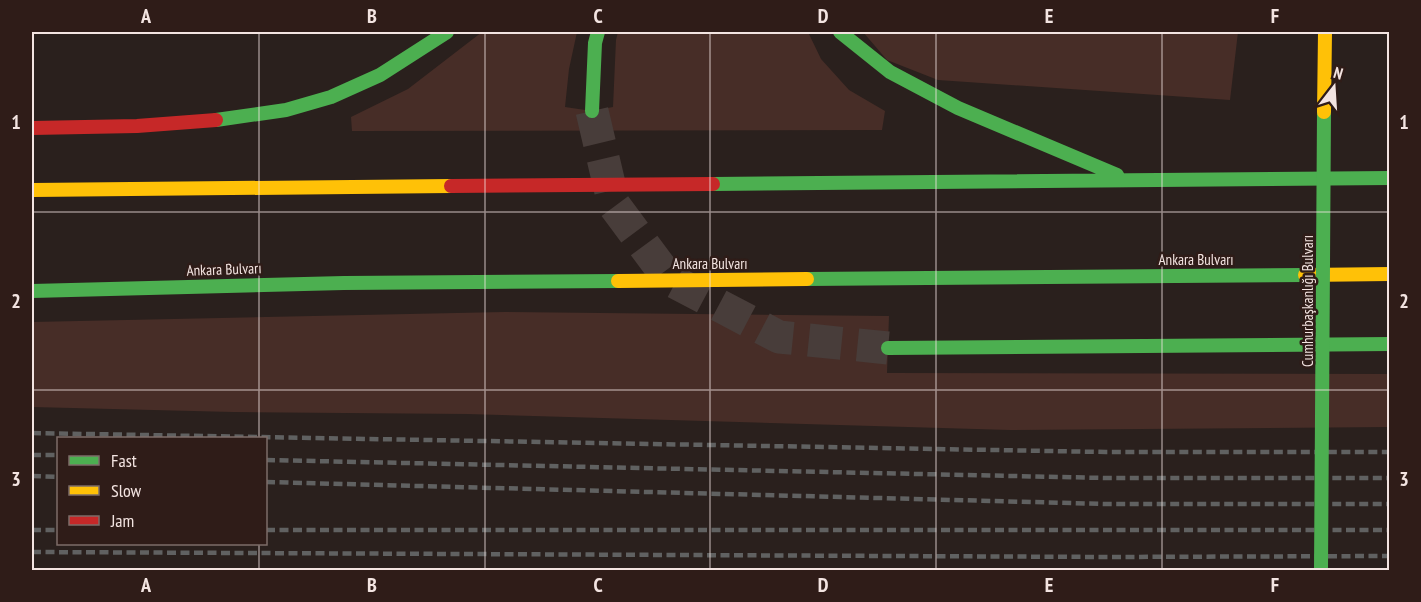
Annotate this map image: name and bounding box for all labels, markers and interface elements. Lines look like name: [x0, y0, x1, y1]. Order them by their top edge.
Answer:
text: A: [140, 3, 152, 29]
text: B: [367, 3, 377, 29]
text: C: [593, 3, 603, 29]
text: D: [818, 3, 829, 29]
text: E: [1045, 3, 1053, 29]
text: F: [1271, 3, 1279, 29]
north arrow: [1304, 57, 1364, 117]
text: N: [1331, 62, 1345, 83]
text: 1: [11, 109, 21, 135]
text: 1: [1399, 109, 1409, 135]
street label: Cumhurbaşkanlığı Bulvarı: [1298, 235, 1317, 367]
street label: Ankara Bulvarı: [1158, 250, 1234, 269]
street label: Ankara Bulvarı: [672, 254, 748, 273]
street label: Ankara Bulvarı: [186, 258, 262, 280]
text: 2: [11, 288, 21, 314]
text: 2: [1399, 288, 1409, 314]
legend: [57, 437, 267, 545]
text: Fast: [111, 449, 137, 472]
text: 3: [11, 466, 21, 492]
text: 3: [1399, 466, 1409, 492]
text: Slow: [111, 479, 142, 502]
text: Jam: [110, 509, 134, 532]
text: A: [140, 572, 152, 598]
text: B: [367, 572, 377, 598]
text: C: [593, 572, 603, 598]
text: D: [818, 572, 829, 598]
text: E: [1045, 572, 1053, 598]
text: F: [1271, 572, 1279, 598]

